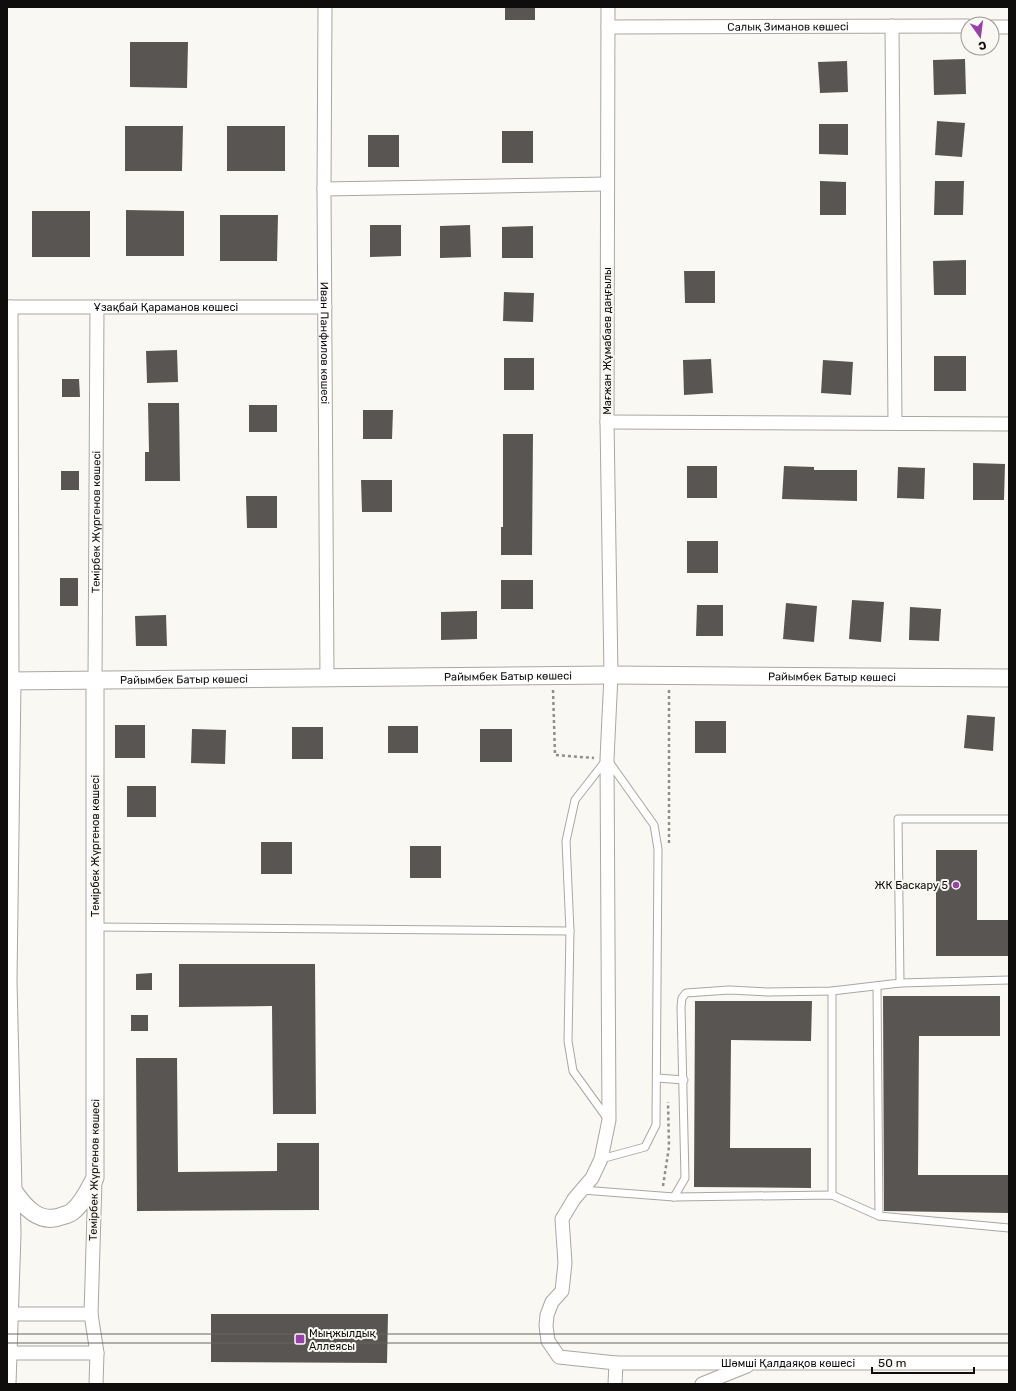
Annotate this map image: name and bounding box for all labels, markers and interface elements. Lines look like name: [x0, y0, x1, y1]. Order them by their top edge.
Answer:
north arrow: [960, 16, 1000, 56]
street label: Салық Зиманов көшесі: [727, 20, 849, 34]
text: С: [977, 38, 988, 53]
street label: Мағжан Жұмабаев даңғылы: [601, 267, 614, 415]
street label: Иван Панфилов көшесі: [318, 282, 331, 404]
street label: Ұзақбай Қараманов көшесі: [94, 301, 238, 314]
street label: Темірбек Жүргенов көшесі: [89, 451, 103, 593]
street label: Райымбек Батыр көшесі: [444, 669, 572, 684]
street label: Райымбек Батыр көшесі: [768, 670, 896, 684]
street label: Райымбек Батыр көшесі: [120, 673, 248, 687]
street label: Темірбек Жүргенов көшесі: [89, 775, 102, 917]
place label: ЖК Баскару 5: [875, 879, 948, 892]
marker: ЖК Баскару 5: [951, 880, 961, 890]
street label: Темірбек Жүргенов көшесі: [87, 1099, 102, 1241]
place label: Мыңжылдық Аллеясы: [309, 1327, 377, 1353]
marker: Мыңжылдық Аллеясы: [294, 1333, 306, 1345]
scale bar: [872, 1349, 974, 1375]
text: 50 m: [878, 1356, 906, 1370]
street label: Шәмші Қалдаяқов көшесі: [721, 1357, 855, 1370]

